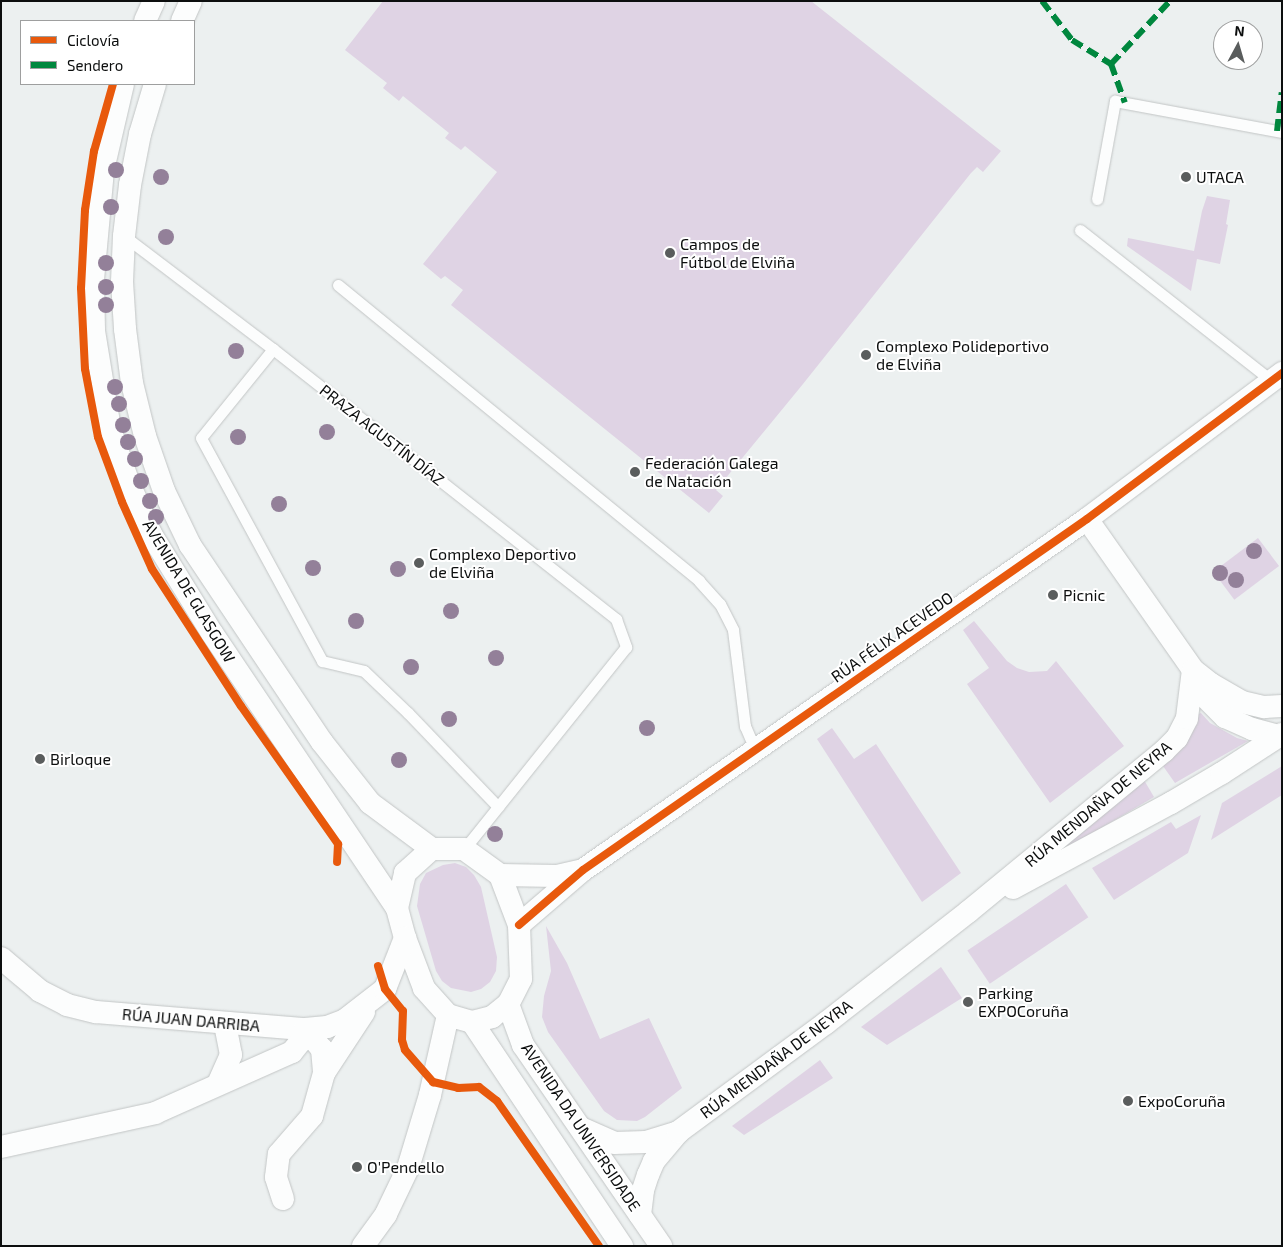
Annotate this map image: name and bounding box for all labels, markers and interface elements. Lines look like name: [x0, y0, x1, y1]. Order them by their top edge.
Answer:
legend: [20, 20, 195, 85]
north arrow: [1213, 20, 1263, 70]
text: N: [1234, 22, 1245, 40]
text: Ciclovía: [67, 31, 119, 49]
text: Sendero: [67, 56, 123, 74]
place label: UTACA: [1196, 167, 1244, 187]
marker: UTACA: [1180, 171, 1192, 183]
place label: Campos de Fútbol de Elviña: [680, 234, 795, 272]
marker: Campos de Fútbol de Elviña: [664, 247, 676, 259]
place label: Complexo Polideportivo de Elviña: [876, 336, 1049, 374]
marker: Complexo Polideportivo de Elviña: [860, 349, 872, 361]
street label: PRAZA AGUSTÍN DÍAZ: [316, 380, 448, 490]
place label: Federación Galega de Natación: [645, 453, 778, 491]
marker: Federación Galega de Natación: [629, 466, 641, 478]
street label: AVENIDA DE GLASGOW: [139, 516, 239, 666]
place label: Complexo Deportivo de Elviña: [429, 544, 576, 582]
marker: Complexo Deportivo de Elviña: [413, 557, 425, 569]
place label: Picnic: [1063, 585, 1105, 605]
street label: RÚA FÉLIX ACEVEDO: [827, 587, 957, 687]
marker: Picnic: [1047, 589, 1059, 601]
street label: RÚA MENDAÑA DE NEYRA: [1021, 737, 1175, 871]
place label: Birloque: [50, 749, 111, 769]
marker: Birloque: [34, 753, 46, 765]
place label: Parking EXPOCoruña: [978, 983, 1069, 1021]
street label: RÚA MENDAÑA DE NEYRA: [696, 995, 856, 1123]
marker: Parking EXPOCoruña: [962, 996, 974, 1008]
street label: RÚA JUAN DARRIBA: [121, 1004, 261, 1036]
street label: AVENIDA DA UNIVERSIDADE: [517, 1039, 645, 1215]
place label: ExpoCoruña: [1138, 1091, 1226, 1111]
marker: ExpoCoruña: [1122, 1095, 1134, 1107]
place label: O'Pendello: [367, 1157, 445, 1177]
marker: O'Pendello: [351, 1161, 363, 1173]

